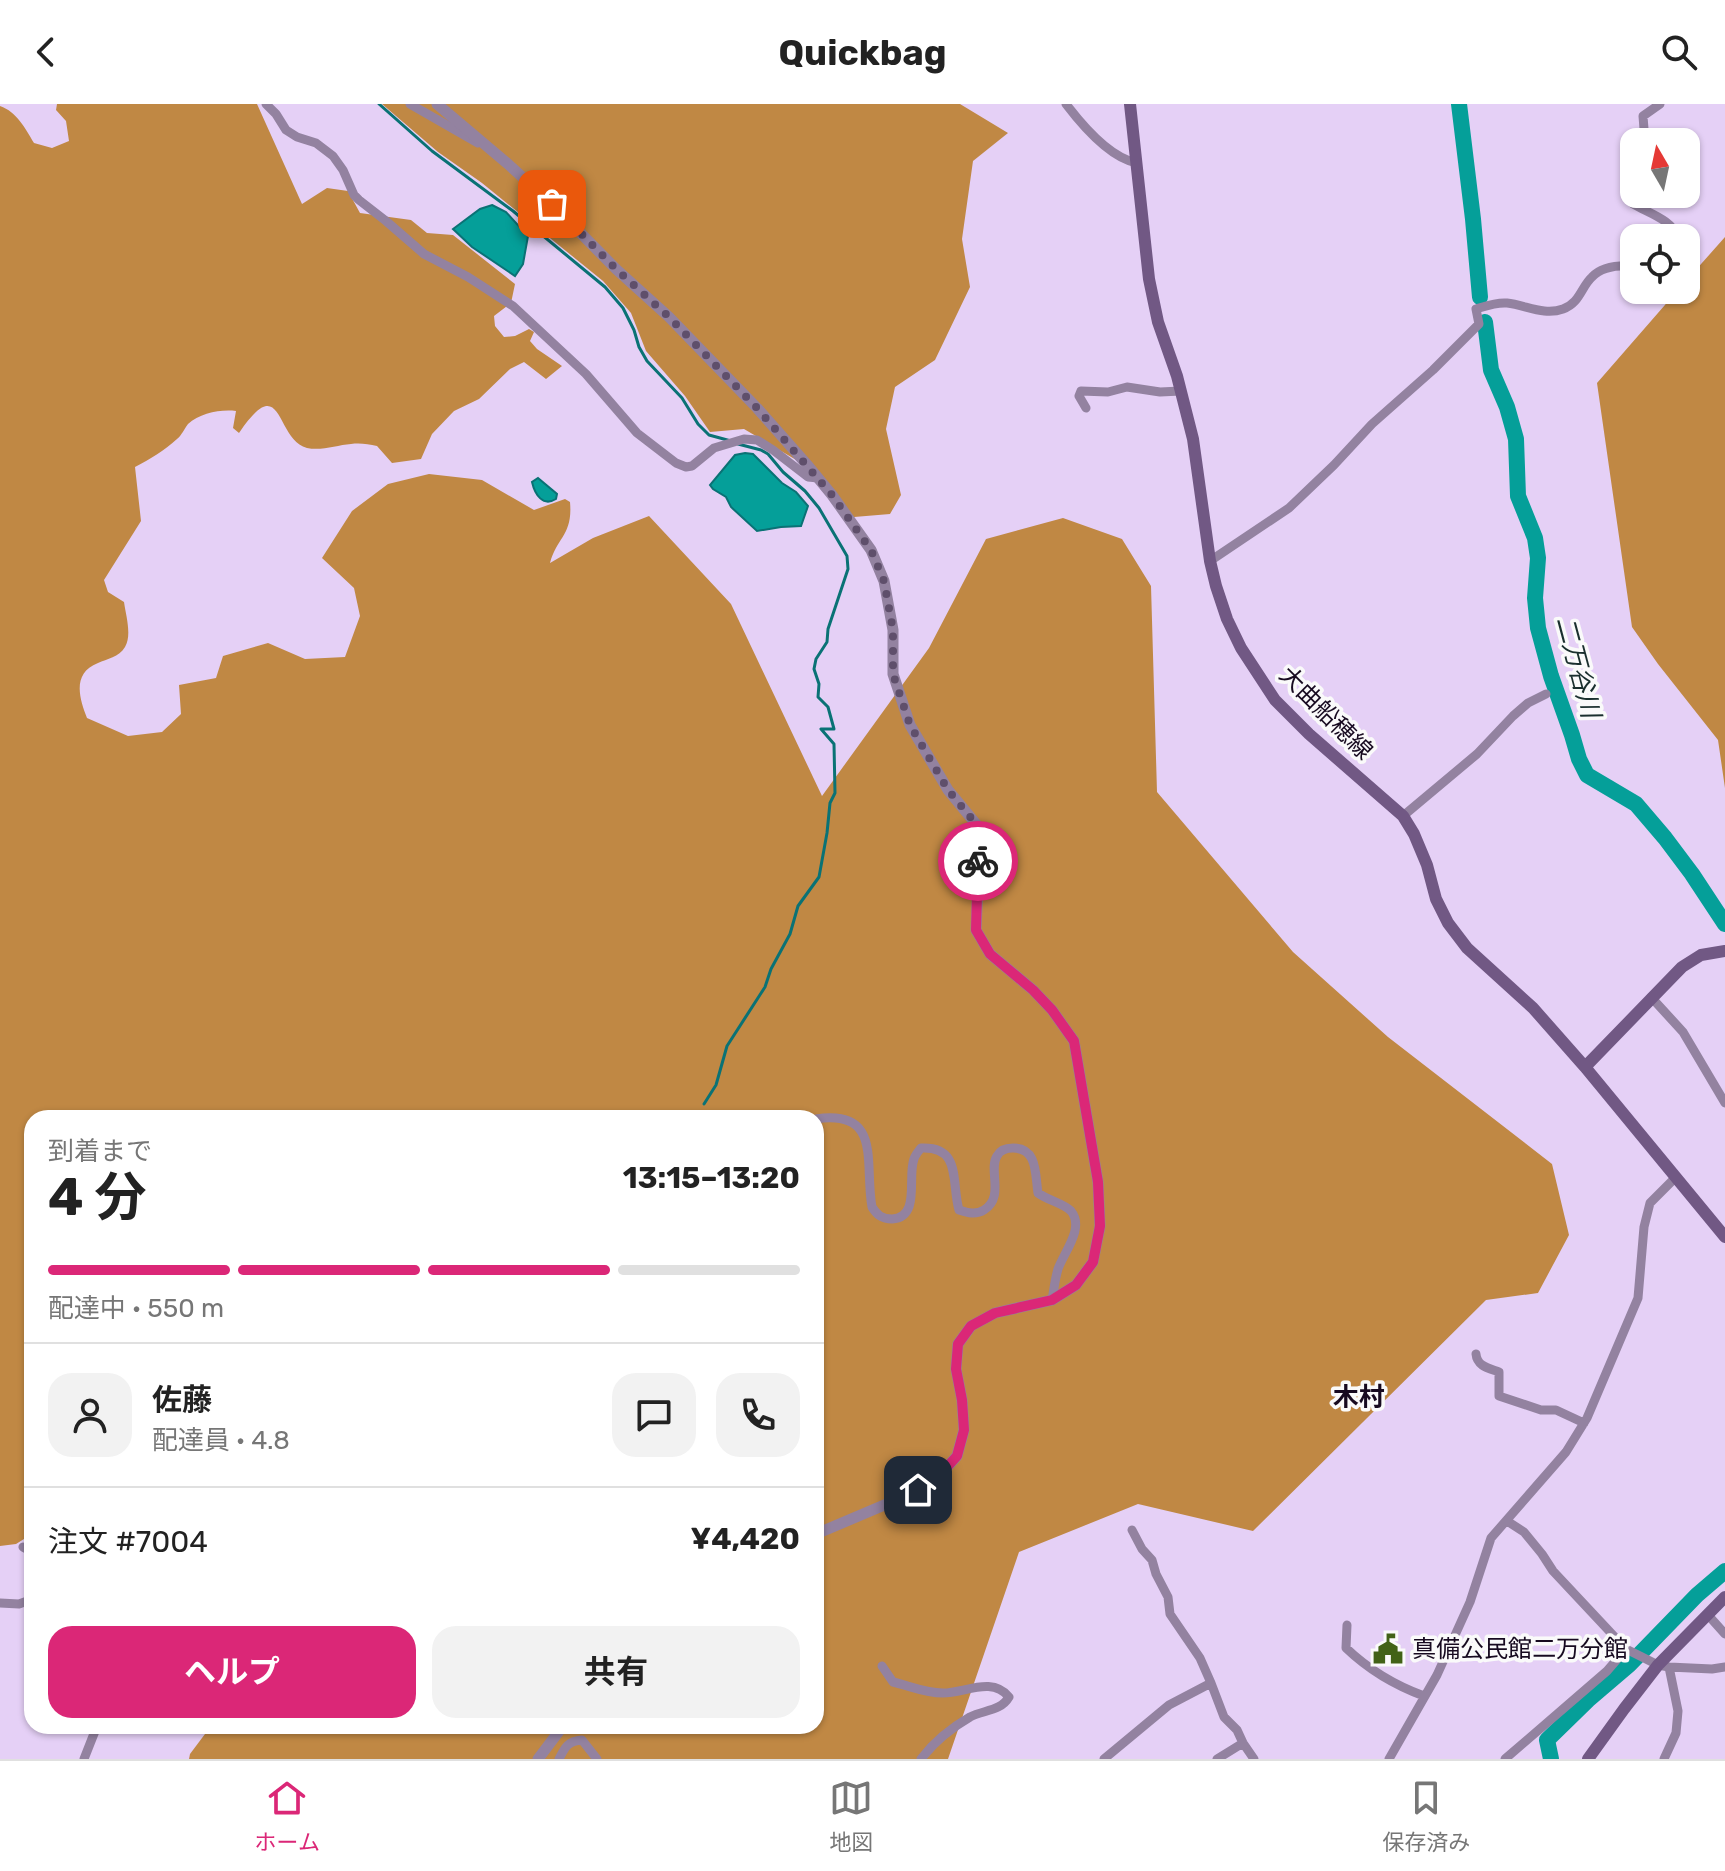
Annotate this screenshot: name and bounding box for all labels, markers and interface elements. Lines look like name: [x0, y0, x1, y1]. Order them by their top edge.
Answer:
icon: back: [24, 30, 68, 74]
icon: search: [1657, 30, 1701, 74]
text: Quickbag: [778, 31, 947, 74]
north arrow: [1620, 128, 1700, 208]
map controls: [1620, 128, 1700, 304]
pin: [518, 170, 586, 238]
icon: bag: [530, 182, 574, 226]
button: locate: [1620, 224, 1700, 304]
water label: 二万谷川: [1550, 613, 1607, 724]
street label: 大曲船穂線: [1274, 661, 1378, 765]
courier: [938, 821, 1018, 901]
icon: bike: [956, 839, 1000, 883]
text: 到着まで: [48, 1136, 152, 1167]
text: 13:15–13:20: [623, 1160, 800, 1196]
text: 4 分: [48, 1166, 147, 1228]
text: 配達中 · 550 m: [48, 1293, 224, 1324]
button: person: [48, 1373, 132, 1457]
button: chat: [612, 1373, 696, 1457]
button: phone: [716, 1373, 800, 1457]
text: 佐藤: [152, 1382, 212, 1418]
district label: 木村: [1333, 1382, 1385, 1413]
text: 配達員 · 4.8: [152, 1425, 290, 1456]
pin: [884, 1456, 952, 1524]
icon: home: [896, 1468, 940, 1512]
text: ¥4,420: [691, 1521, 800, 1557]
text: 注文 #7004: [48, 1524, 208, 1560]
button: ヘルプ: [48, 1626, 416, 1718]
button: 共有: [432, 1626, 800, 1718]
public building icon: 真備公民館二万分館: [1371, 1632, 1405, 1666]
place label: 真備公民館二万分館: [1412, 1635, 1628, 1663]
tab: ホーム: [255, 1776, 320, 1856]
tab: 地図: [829, 1776, 873, 1856]
tab: 保存済み: [1382, 1776, 1470, 1856]

